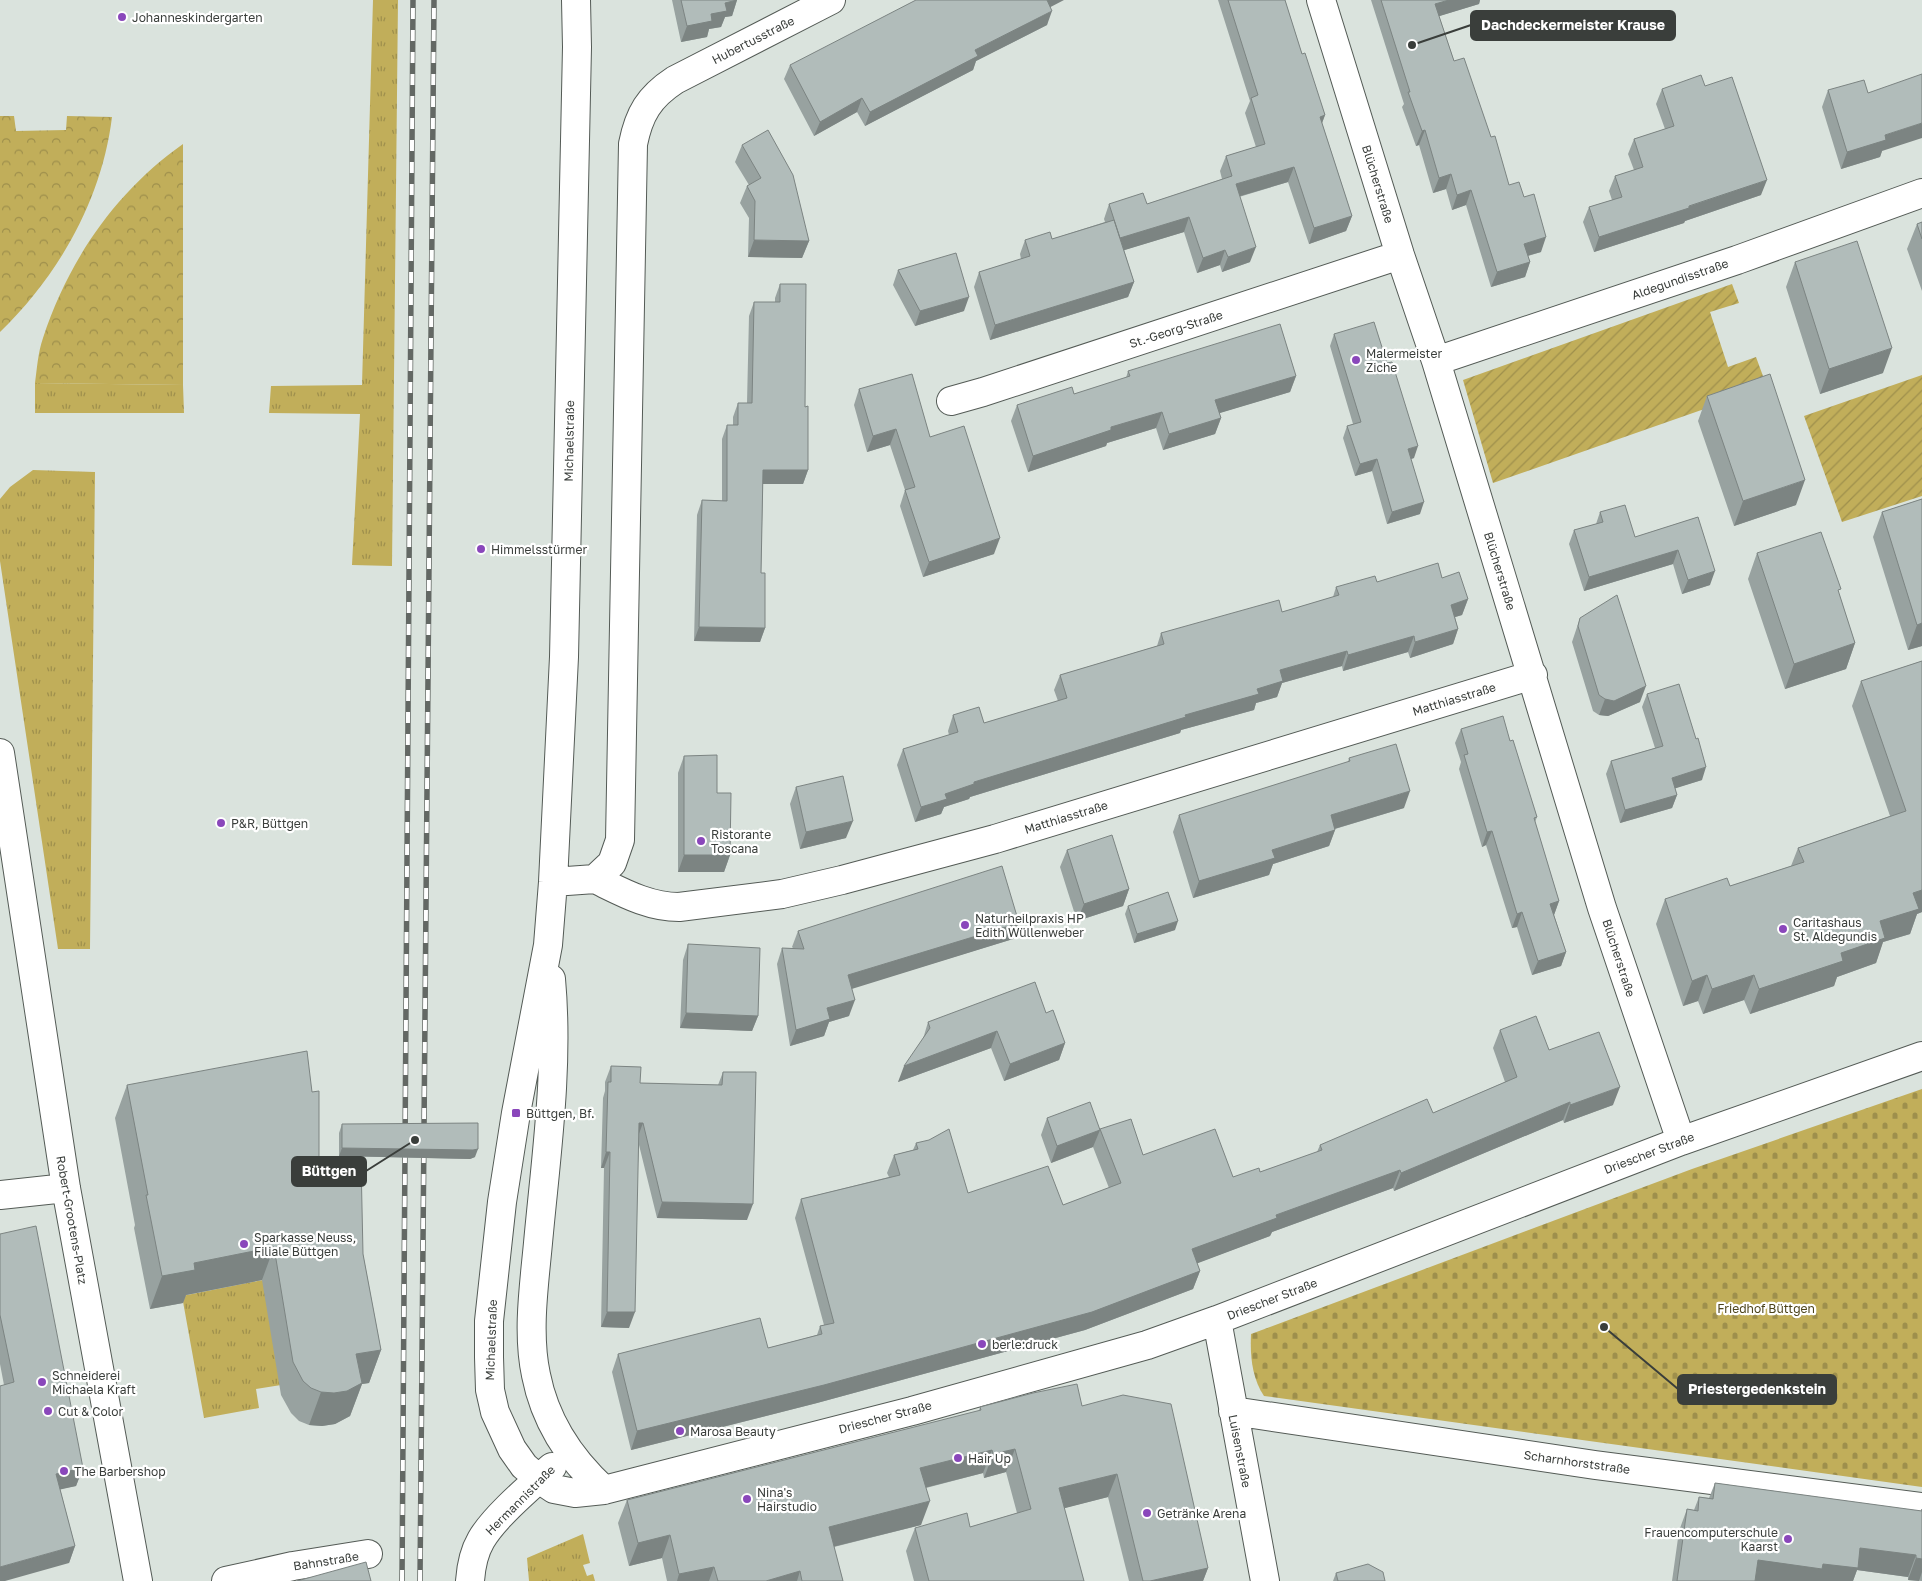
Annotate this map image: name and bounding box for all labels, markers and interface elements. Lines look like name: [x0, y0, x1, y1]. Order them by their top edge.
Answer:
place label: Johanneskindergarten: [132, 10, 263, 25]
marker: Johanneskindergarten: [116, 11, 128, 23]
callout: Dachdeckermeister Krause: [1471, 11, 1675, 40]
street label: Hubertusstraße: [709, 13, 797, 67]
text: Dachdeckermeister Krause: [1481, 16, 1665, 33]
street label: Blücherstraße: [1359, 143, 1397, 225]
street label: Aldegundisstraße: [1630, 255, 1730, 303]
street label: St.-Georg-Straße: [1127, 307, 1225, 351]
place label: Malermeister Ziche: [1366, 346, 1442, 375]
marker: Malermeister Ziche: [1350, 354, 1362, 366]
street label: Michaelstraße: [561, 400, 577, 482]
street label: Blücherstraße: [1481, 530, 1519, 612]
place label: Himmelsstürmer: [491, 542, 587, 557]
marker: Himmelsstürmer: [475, 543, 487, 555]
street label: Matthiasstraße: [1410, 679, 1498, 719]
street label: Matthiasstraße: [1022, 797, 1110, 837]
place label: P&R, Büttgen: [231, 816, 308, 831]
marker: P&R, Büttgen: [215, 817, 227, 829]
place label: Ristorante Toscana: [711, 827, 771, 856]
marker: Ristorante Toscana: [695, 835, 707, 847]
place label: Naturheilpraxis HP Edith Wüllenweber: [975, 911, 1084, 940]
place label: Caritashaus St. Aldegundis: [1793, 915, 1877, 944]
street label: Blücherstraße: [1599, 917, 1639, 999]
marker: Naturheilpraxis HP Edith Wüllenweber: [959, 919, 971, 931]
marker: Caritashaus St. Aldegundis: [1777, 923, 1789, 935]
place label: Büttgen, Bf.: [526, 1106, 595, 1121]
marker: Büttgen, Bf.: [510, 1107, 522, 1119]
street label: Driescher Straße: [1602, 1129, 1696, 1177]
street label: Robert-Grootens-Platz: [53, 1154, 91, 1286]
callout: Büttgen: [292, 1157, 366, 1186]
text: Büttgen: [302, 1162, 356, 1179]
place label: Sparkasse Neuss, Filiale Büttgen: [254, 1230, 356, 1259]
marker: Sparkasse Neuss, Filiale Büttgen: [238, 1238, 250, 1250]
street label: Driescher Straße: [1225, 1275, 1319, 1323]
street label: Michaelstraße: [482, 1299, 500, 1381]
park label: Friedhof Büttgen: [1717, 1301, 1815, 1316]
place label: berle:druck: [992, 1337, 1058, 1352]
marker: berle:druck: [976, 1338, 988, 1350]
place label: Schneiderei Michaela Kraft: [52, 1368, 136, 1397]
callout: Priestergedenkstein: [1678, 1375, 1836, 1404]
marker: Schneiderei Michaela Kraft: [36, 1376, 48, 1388]
text: Priestergedenkstein: [1688, 1380, 1826, 1397]
street label: Driescher Straße: [837, 1397, 933, 1437]
place label: Cut & Color: [58, 1404, 124, 1419]
marker: Cut & Color: [42, 1405, 54, 1417]
street label: Luisenstraße: [1226, 1413, 1254, 1489]
place label: Marosa Beauty: [690, 1424, 776, 1439]
marker: Marosa Beauty: [674, 1425, 686, 1437]
street label: Scharnhorststraße: [1523, 1447, 1631, 1477]
place label: Hair Up: [968, 1451, 1011, 1466]
marker: Hair Up: [952, 1452, 964, 1464]
street label: Hermannistraße: [482, 1462, 558, 1538]
place label: The Barbershop: [74, 1464, 166, 1479]
marker: The Barbershop: [58, 1465, 70, 1477]
place label: Nina's Hairstudio: [757, 1485, 817, 1514]
marker: Nina's Hairstudio: [741, 1493, 753, 1505]
place label: Getränke Arena: [1157, 1506, 1246, 1521]
marker: Getränke Arena: [1141, 1507, 1153, 1519]
place label: Frauencomputerschule Kaarst: [1644, 1525, 1778, 1554]
marker: Frauencomputerschule Kaarst: [1782, 1533, 1794, 1545]
street label: Bahnstraße: [292, 1548, 360, 1574]

